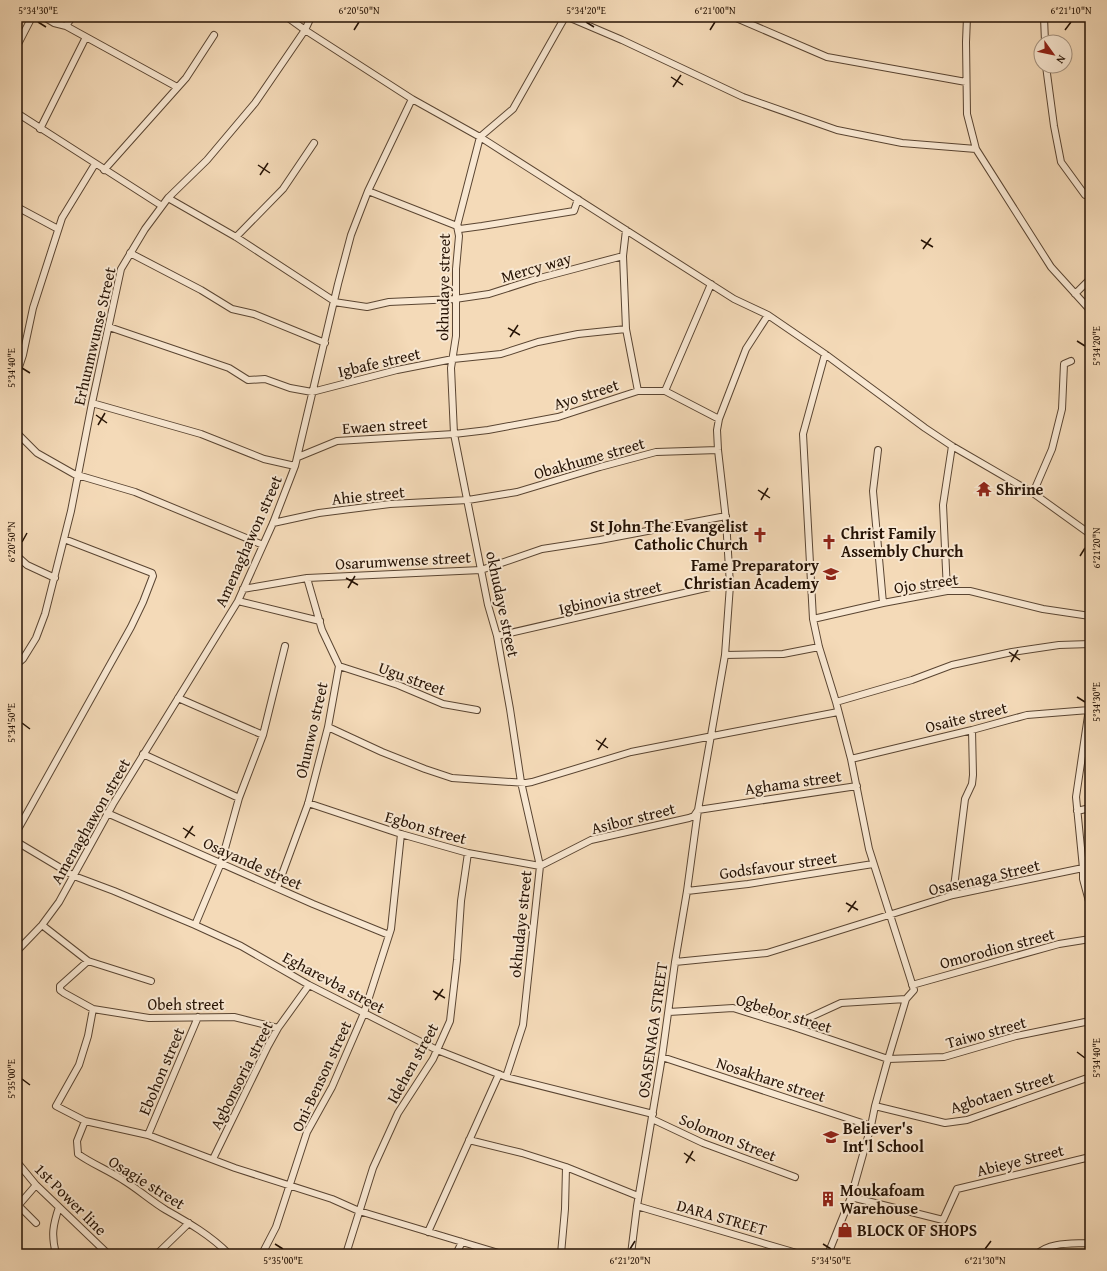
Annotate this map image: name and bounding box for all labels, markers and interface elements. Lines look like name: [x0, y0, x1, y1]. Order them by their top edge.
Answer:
text: 5°34'30"E: [18, 3, 58, 18]
text: 6°20'50"N: [338, 3, 380, 18]
text: 5°34'20"E: [566, 3, 606, 18]
text: 6°21'00"N: [694, 3, 736, 18]
text: 6°21'10"N: [1050, 3, 1092, 18]
north arrow: [1033, 34, 1073, 74]
text: N: [1052, 52, 1070, 67]
street label: okhudaye street: [430, 233, 456, 341]
street label: Mercy way: [498, 246, 574, 288]
street label: Erhunmwunse Street: [66, 264, 122, 408]
text: 5°34'20"E: [1089, 326, 1104, 366]
street label: Igbafe street: [335, 341, 423, 383]
text: 5°34'40"E: [4, 348, 19, 388]
street label: Ayo street: [550, 372, 622, 416]
street label: Ewaen street: [341, 410, 429, 440]
street label: Obakhume street: [531, 431, 648, 485]
street label: Amenaghawon street: [208, 471, 288, 611]
place label: Shrine: [996, 477, 1044, 501]
street label: Ahie street: [330, 479, 406, 511]
temple icon: Shrine: [975, 480, 993, 498]
place label: St John The Evangelist Catholic Church: [590, 514, 749, 556]
text: 6°20'50"N: [4, 521, 19, 563]
place label: Christ Family Assembly Church: [841, 521, 964, 563]
church icon: St John The Evangelist Catholic Church: [751, 526, 769, 544]
text: 6°21'20"N: [1089, 527, 1104, 569]
church icon: Christ Family Assembly Church: [820, 533, 838, 551]
street label: Osarumwense street: [335, 544, 472, 576]
street label: okhudaye street: [480, 549, 526, 660]
place label: Fame Preparatory Christian Academy: [684, 553, 820, 595]
school or university icon: Fame Preparatory Christian Academy: [822, 565, 840, 583]
street label: Ojo street: [892, 567, 960, 599]
street label: Igbinovia street: [556, 573, 664, 621]
street label: Ugu street: [375, 655, 449, 701]
street label: Ohunwo street: [288, 679, 334, 781]
text: 5°34'30"E: [1089, 682, 1104, 722]
street label: Osaite street: [922, 695, 1010, 739]
text: 5°34'50"E: [4, 703, 19, 743]
street label: Amenaghawon street: [44, 753, 136, 888]
street label: Aghama street: [743, 763, 843, 801]
street label: Asibor street: [588, 796, 678, 840]
street label: Egbon street: [382, 804, 470, 850]
street label: Osayande street: [199, 830, 307, 896]
street label: Godsfavour street: [718, 845, 839, 885]
street label: Osasenaga Street: [926, 852, 1042, 901]
street label: okhudaye street: [502, 869, 538, 979]
street label: Omorodion street: [937, 921, 1058, 975]
street label: Egharevba street: [279, 945, 390, 1019]
street label: OSASENAGA STREET: [631, 961, 673, 1099]
street label: Ogbebor street: [733, 987, 835, 1039]
street label: Obeh street: [147, 992, 225, 1016]
street label: Taiwo street: [943, 1010, 1029, 1054]
street label: Agbonsoria street: [203, 1016, 279, 1133]
street label: Oni-Benson street: [285, 1016, 357, 1136]
street label: Idehen street: [380, 1018, 444, 1108]
street label: Ebohon street: [132, 1023, 190, 1119]
text: 5°34'40"E: [1089, 1038, 1104, 1078]
street label: Nosakhare street: [713, 1050, 829, 1108]
text: 5°35'00"E: [4, 1059, 19, 1099]
street label: Agbotaen Street: [947, 1065, 1057, 1119]
street label: Solomon Street: [676, 1107, 780, 1168]
place label: Believer's Int'l School: [843, 1116, 924, 1158]
school or university icon: Believer's Int'l School: [822, 1128, 840, 1146]
street label: Abieye Street: [974, 1137, 1066, 1182]
street label: Osagie street: [104, 1149, 190, 1215]
street label: 1st Power line: [29, 1157, 113, 1241]
place label: Moukafoam Warehouse: [840, 1178, 925, 1220]
building icon: Moukafoam Warehouse: [819, 1190, 837, 1208]
street label: DARA STREET: [674, 1193, 770, 1241]
place label: BLOCK OF SHOPS: [857, 1218, 977, 1242]
shop icon: BLOCK OF SHOPS: [836, 1221, 854, 1239]
text: 5°35'00"E: [263, 1253, 303, 1268]
text: 6°21'20"N: [609, 1253, 651, 1268]
text: 5°34'50"E: [811, 1253, 851, 1268]
text: 6°21'30"N: [964, 1253, 1006, 1268]

